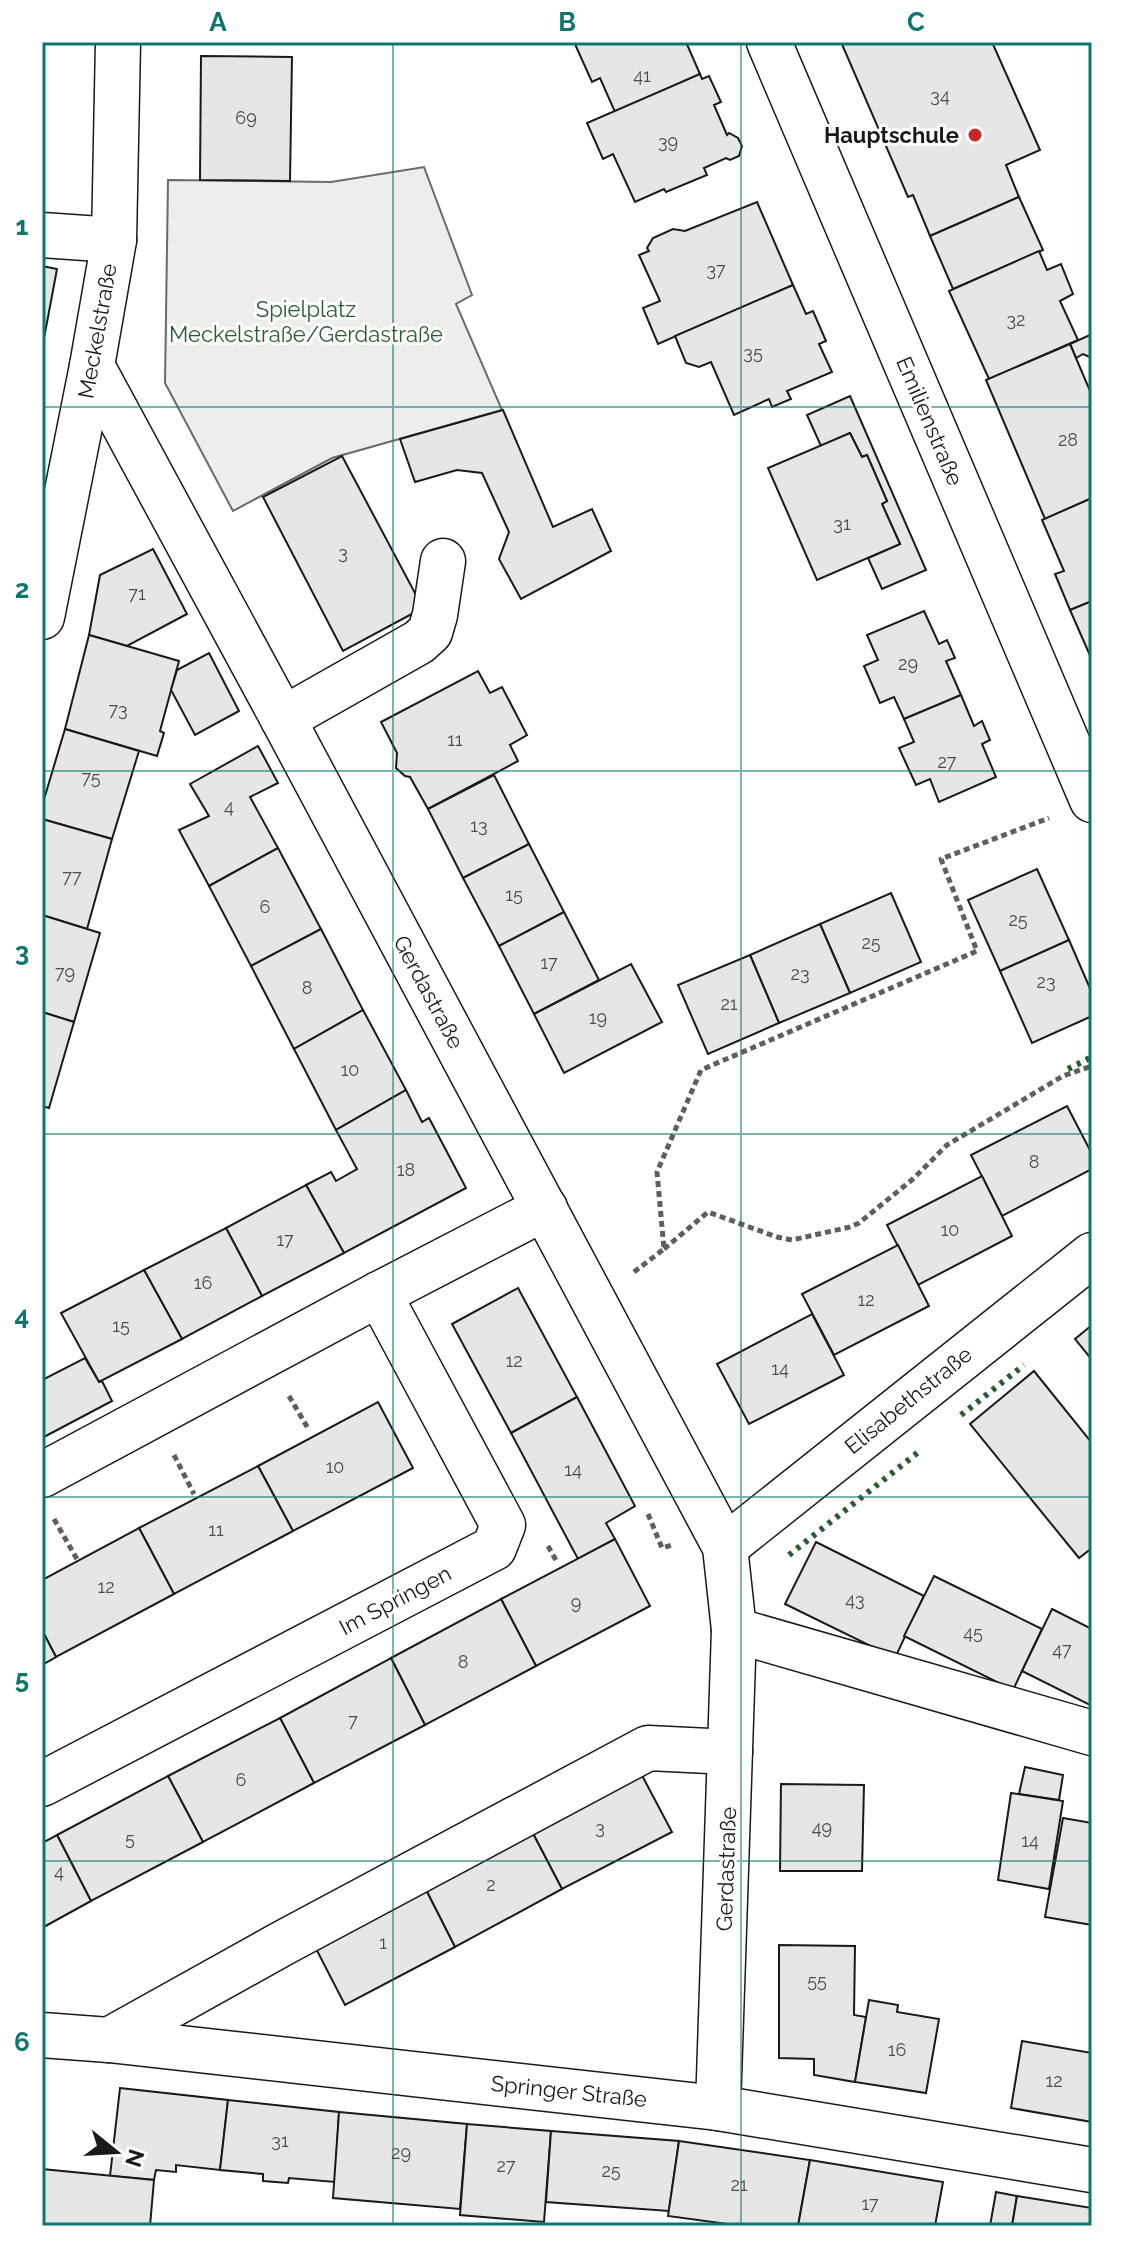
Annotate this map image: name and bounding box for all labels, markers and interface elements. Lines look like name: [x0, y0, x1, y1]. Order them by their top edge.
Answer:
text: A: [209, 7, 227, 37]
text: B: [558, 7, 576, 37]
text: C: [907, 7, 925, 37]
house number: 41: [633, 65, 651, 86]
house number: 34: [930, 85, 950, 106]
house number: 69: [235, 107, 257, 128]
place label: Hauptschule: [824, 122, 959, 148]
marker: Hauptschule: [966, 126, 984, 144]
house number: 39: [658, 131, 678, 152]
text: 1: [16, 211, 29, 241]
house number: 37: [706, 259, 726, 280]
street label: Meckelstraße: [72, 261, 122, 401]
park label: Spielplatz Meckelstraße/Gerdastraße: [169, 296, 443, 347]
house number: 32: [1007, 309, 1026, 330]
house number: 35: [743, 342, 763, 363]
street label: Emilienstraße: [891, 353, 969, 489]
house number: 28: [1058, 429, 1078, 450]
house number: 31: [833, 513, 851, 534]
house number: 3: [338, 542, 348, 563]
text: 2: [15, 574, 29, 604]
house number: 71: [128, 583, 146, 604]
house number: 29: [898, 653, 918, 674]
house number: 73: [108, 699, 128, 720]
house number: 11: [447, 729, 463, 750]
house number: 27: [937, 751, 957, 772]
house number: 75: [81, 767, 101, 788]
house number: 4: [224, 796, 234, 817]
house number: 13: [470, 815, 488, 836]
house number: 77: [62, 866, 82, 887]
house number: 15: [505, 884, 523, 905]
house number: 6: [260, 896, 271, 917]
house number: 25: [1008, 909, 1028, 930]
street label: Gerdastraße: [388, 931, 470, 1053]
house number: 25: [861, 932, 881, 953]
text: 3: [15, 937, 29, 967]
house number: 17: [540, 952, 558, 973]
house number: 79: [55, 962, 75, 983]
house number: 23: [791, 963, 810, 984]
house number: 23: [1037, 971, 1056, 992]
house number: 8: [302, 977, 312, 998]
house number: 21: [720, 993, 738, 1014]
house number: 19: [589, 1007, 607, 1028]
house number: 10: [341, 1059, 359, 1080]
house number: 8: [1029, 1151, 1039, 1172]
house number: 18: [397, 1159, 415, 1180]
house number: 10: [941, 1219, 959, 1240]
house number: 17: [276, 1229, 294, 1250]
house number: 16: [194, 1272, 212, 1293]
house number: 12: [857, 1289, 875, 1310]
text: 4: [15, 1301, 29, 1331]
house number: 15: [112, 1315, 130, 1336]
street label: Elisabethstraße: [839, 1341, 977, 1459]
house number: 12: [505, 1350, 523, 1371]
house number: 14: [771, 1358, 789, 1379]
house number: 10: [326, 1456, 344, 1477]
house number: 14: [564, 1459, 582, 1480]
house number: 11: [208, 1519, 224, 1540]
street label: Im Springen: [335, 1560, 455, 1640]
house number: 12: [97, 1576, 115, 1597]
house number: 43: [845, 1589, 865, 1610]
house number: 9: [571, 1592, 581, 1613]
house number: 45: [963, 1622, 983, 1643]
house number: 47: [1052, 1639, 1072, 1660]
house number: 8: [458, 1651, 468, 1672]
text: 5: [15, 1664, 29, 1694]
house number: 7: [348, 1710, 358, 1731]
house number: 6: [236, 1769, 247, 1790]
street label: Gerdastraße: [711, 1806, 741, 1932]
house number: 3: [595, 1817, 605, 1838]
house number: 49: [812, 1817, 832, 1838]
house number: 5: [125, 1828, 135, 1849]
house number: 14: [1021, 1830, 1039, 1851]
house number: 4: [54, 1861, 64, 1882]
house number: 2: [486, 1874, 496, 1895]
house number: 1: [379, 1932, 387, 1953]
house number: 55: [807, 1970, 827, 1991]
text: 6: [14, 2027, 30, 2057]
house number: 16: [888, 2039, 906, 2060]
street label: Springer Straße: [490, 2070, 648, 2112]
house number: 12: [1045, 2070, 1063, 2091]
north arrow: [76, 2112, 156, 2192]
house number: 31: [271, 2130, 289, 2151]
house number: 29: [391, 2142, 411, 2163]
text: N: [120, 2146, 150, 2170]
house number: 27: [496, 2155, 516, 2176]
house number: 25: [601, 2160, 621, 2181]
house number: 21: [730, 2174, 748, 2195]
house number: 17: [861, 2193, 879, 2214]

